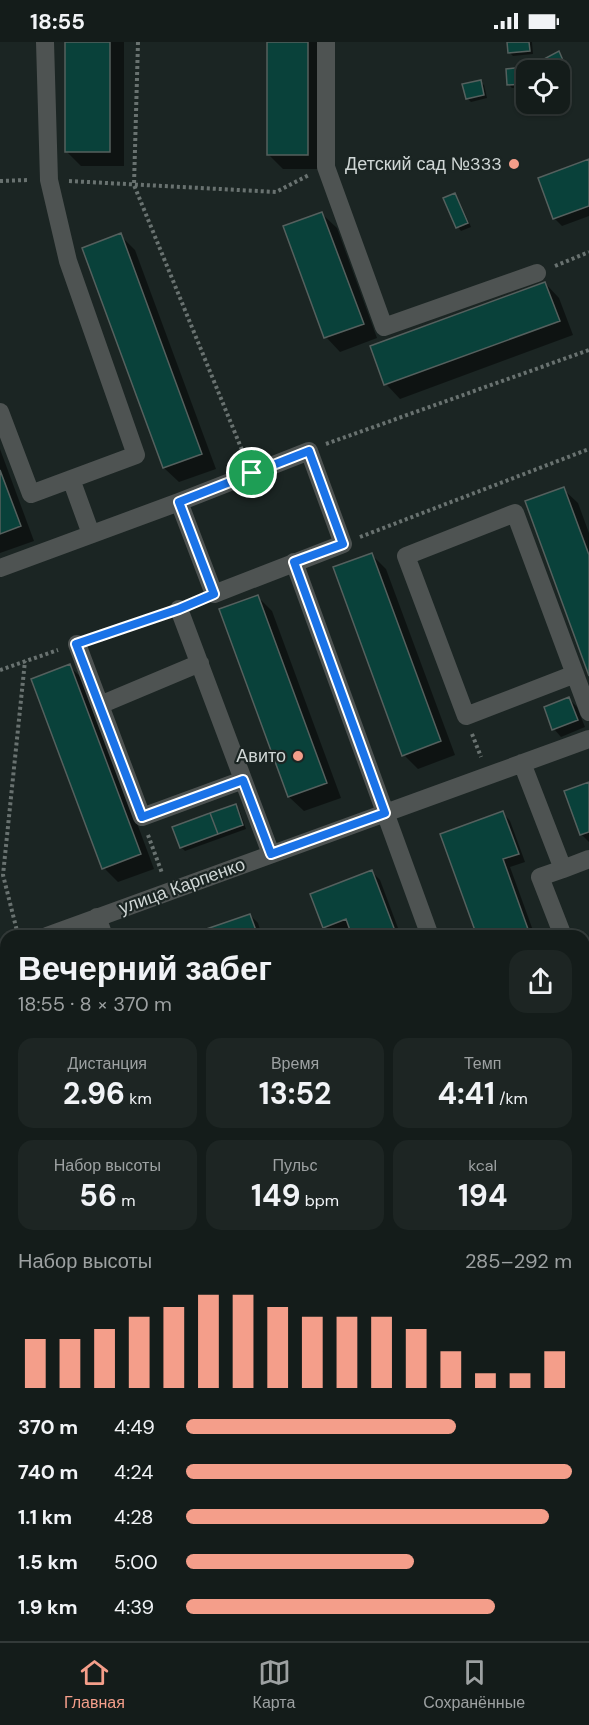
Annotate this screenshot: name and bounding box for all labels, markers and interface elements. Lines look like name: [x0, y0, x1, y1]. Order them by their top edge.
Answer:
text: 18:55: [30, 7, 85, 36]
map controls: [516, 60, 570, 114]
button: locate: [516, 60, 570, 114]
place label: Детский сад №333: [345, 152, 502, 176]
marker: Детский сад №333: [507, 157, 521, 171]
pin: [226, 447, 277, 498]
icon: arrive: [235, 456, 268, 489]
place label: Авито: [236, 744, 286, 768]
marker: Авито: [291, 749, 305, 763]
street label: улица Карпенко: [116, 852, 248, 920]
text: Вечерний забег: [18, 947, 272, 990]
button: share: [509, 950, 572, 1013]
text: 18:55 · 8 × 370 m: [18, 991, 172, 1017]
text: Дистанция: [68, 1053, 147, 1074]
text: Время: [271, 1053, 319, 1074]
text: Темп: [464, 1053, 501, 1074]
text: 2.96: [63, 1074, 125, 1113]
text: 13:52: [259, 1074, 331, 1113]
text: 4:41: [437, 1074, 495, 1113]
text: km: [125, 1088, 152, 1109]
text: /km: [495, 1088, 528, 1109]
text: Набор высоты: [54, 1155, 161, 1176]
text: Пульс: [273, 1155, 317, 1176]
text: kcal: [468, 1155, 497, 1176]
text: 56: [79, 1176, 117, 1215]
text: 149: [251, 1176, 300, 1215]
text: 194: [458, 1176, 507, 1215]
text: m: [117, 1190, 135, 1211]
text: bpm: [300, 1190, 339, 1211]
text: Набор высоты: [18, 1248, 152, 1274]
text: 285–292 m: [465, 1248, 572, 1274]
text: 370 m: [18, 1414, 78, 1440]
text: 4:49: [114, 1414, 155, 1440]
text: 740 m: [18, 1459, 78, 1485]
text: 4:24: [114, 1459, 154, 1485]
text: 1.1 km: [18, 1504, 72, 1530]
text: 4:28: [114, 1504, 154, 1530]
text: 1.5 km: [18, 1549, 78, 1575]
text: 5:00: [114, 1549, 158, 1575]
text: 1.9 km: [18, 1594, 78, 1620]
text: 4:39: [114, 1594, 154, 1620]
tab: Главная: [64, 1656, 125, 1713]
tab: Карта: [253, 1656, 295, 1713]
tab: Сохранённые: [423, 1656, 525, 1713]

